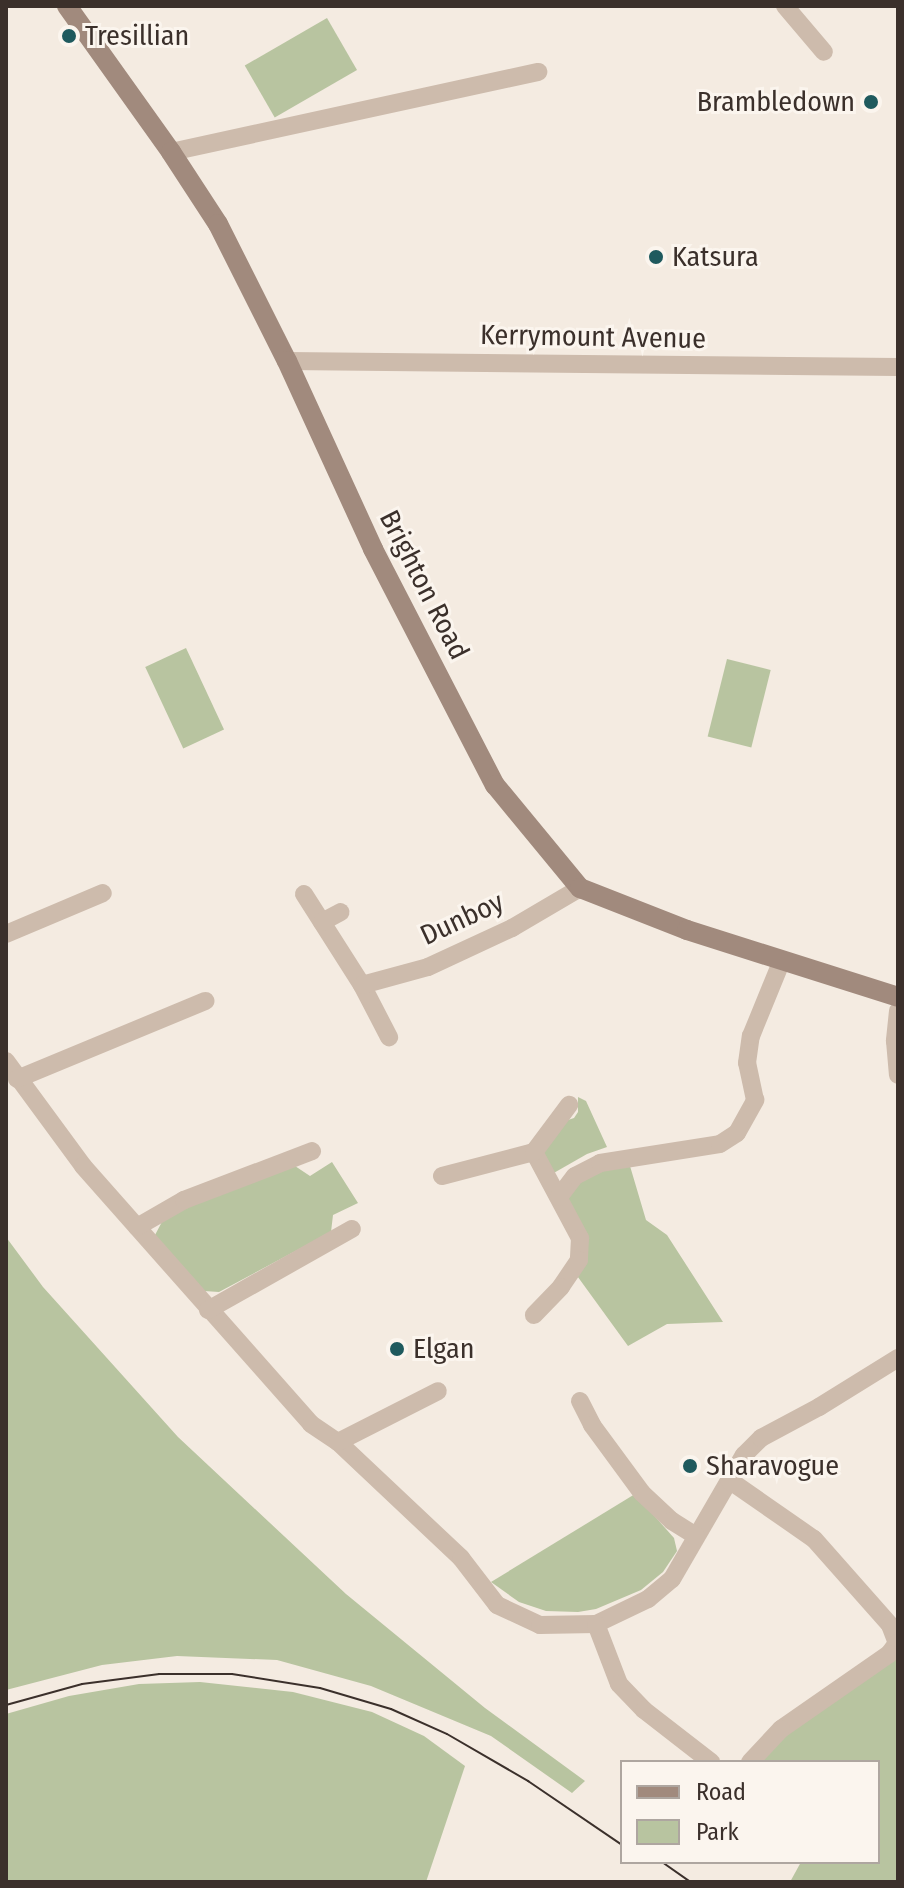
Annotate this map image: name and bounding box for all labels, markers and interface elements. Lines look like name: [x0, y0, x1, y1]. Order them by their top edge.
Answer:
place label: Tresillian: [85, 19, 189, 53]
marker: Tresillian: [60, 27, 78, 45]
place label: Brambledown: [697, 85, 855, 119]
marker: Brambledown: [862, 93, 880, 111]
place label: Katsura: [672, 240, 759, 274]
marker: Katsura: [647, 248, 665, 266]
street label: Kerrymount Avenue: [480, 318, 706, 356]
street label: Brighton Road: [372, 505, 476, 665]
street label: Dunboy: [415, 885, 509, 953]
place label: Elgan: [413, 1332, 474, 1366]
marker: Elgan: [388, 1340, 406, 1358]
place label: Sharavogue: [706, 1449, 839, 1483]
marker: Sharavogue: [681, 1457, 699, 1475]
legend: [620, 1760, 880, 1864]
text: Road: [696, 1778, 746, 1806]
text: Park: [696, 1818, 739, 1846]

